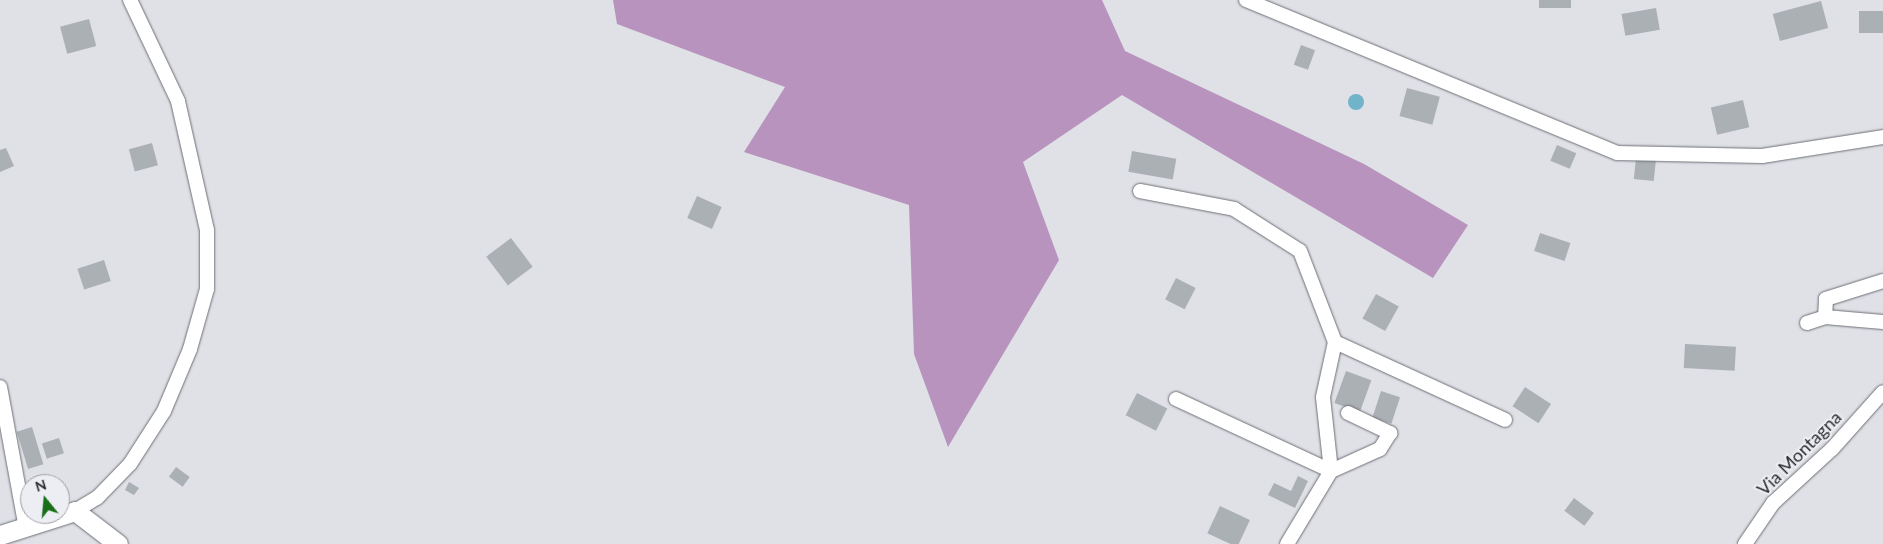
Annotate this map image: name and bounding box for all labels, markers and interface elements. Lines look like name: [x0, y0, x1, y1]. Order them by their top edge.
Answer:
street label: Via Montagna: [1752, 406, 1846, 500]
north arrow: [20, 474, 70, 524]
text: N: [33, 475, 48, 495]

